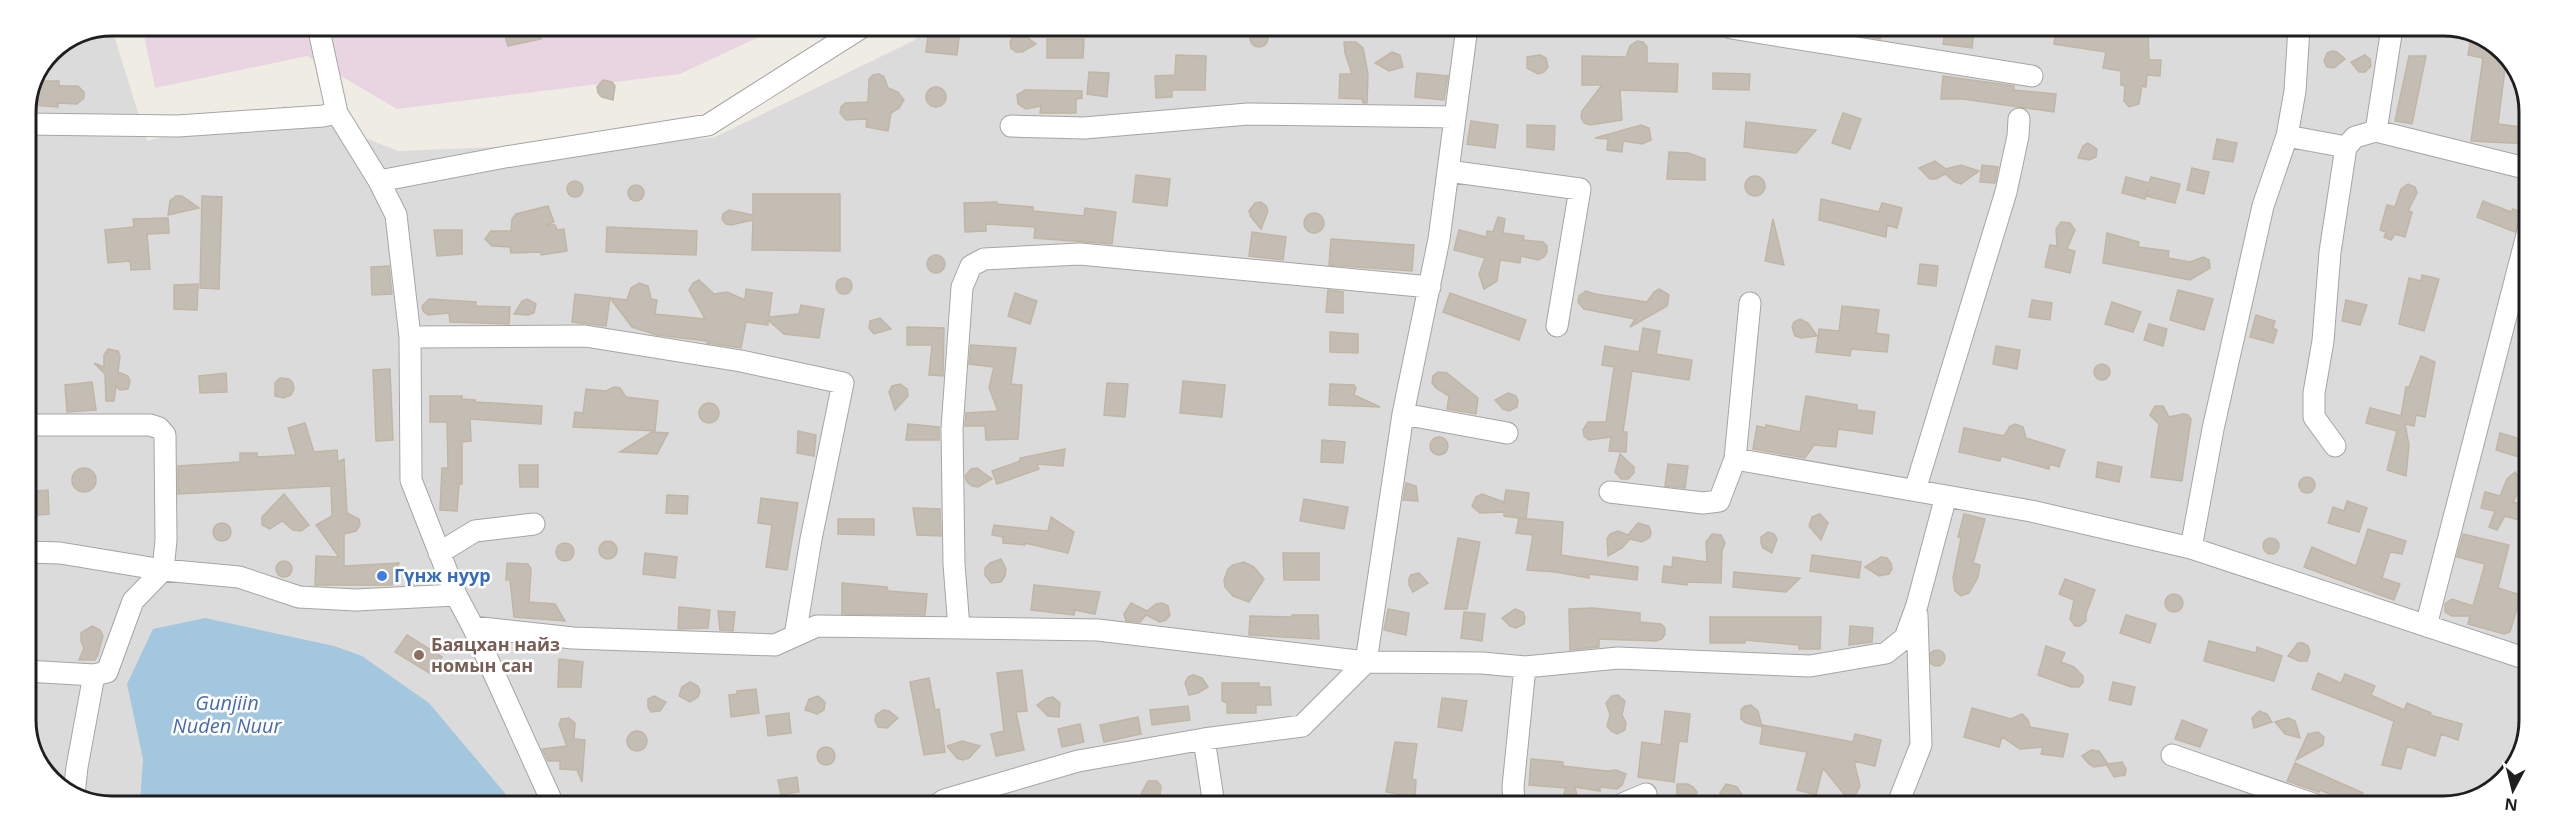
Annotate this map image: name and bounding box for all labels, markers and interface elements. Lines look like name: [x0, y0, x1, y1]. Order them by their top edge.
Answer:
place label: Гүнж нуур: [394, 563, 491, 587]
marker: Гүнж нуур: [375, 569, 389, 583]
place label: Баяцхан найз номын сан: [431, 632, 560, 677]
marker: Баяцхан найз номын сан: [412, 648, 426, 662]
water label: Gunjiin Nuden Nuur: [173, 689, 283, 739]
north arrow: [2483, 760, 2543, 820]
text: N: [2503, 793, 2519, 817]

